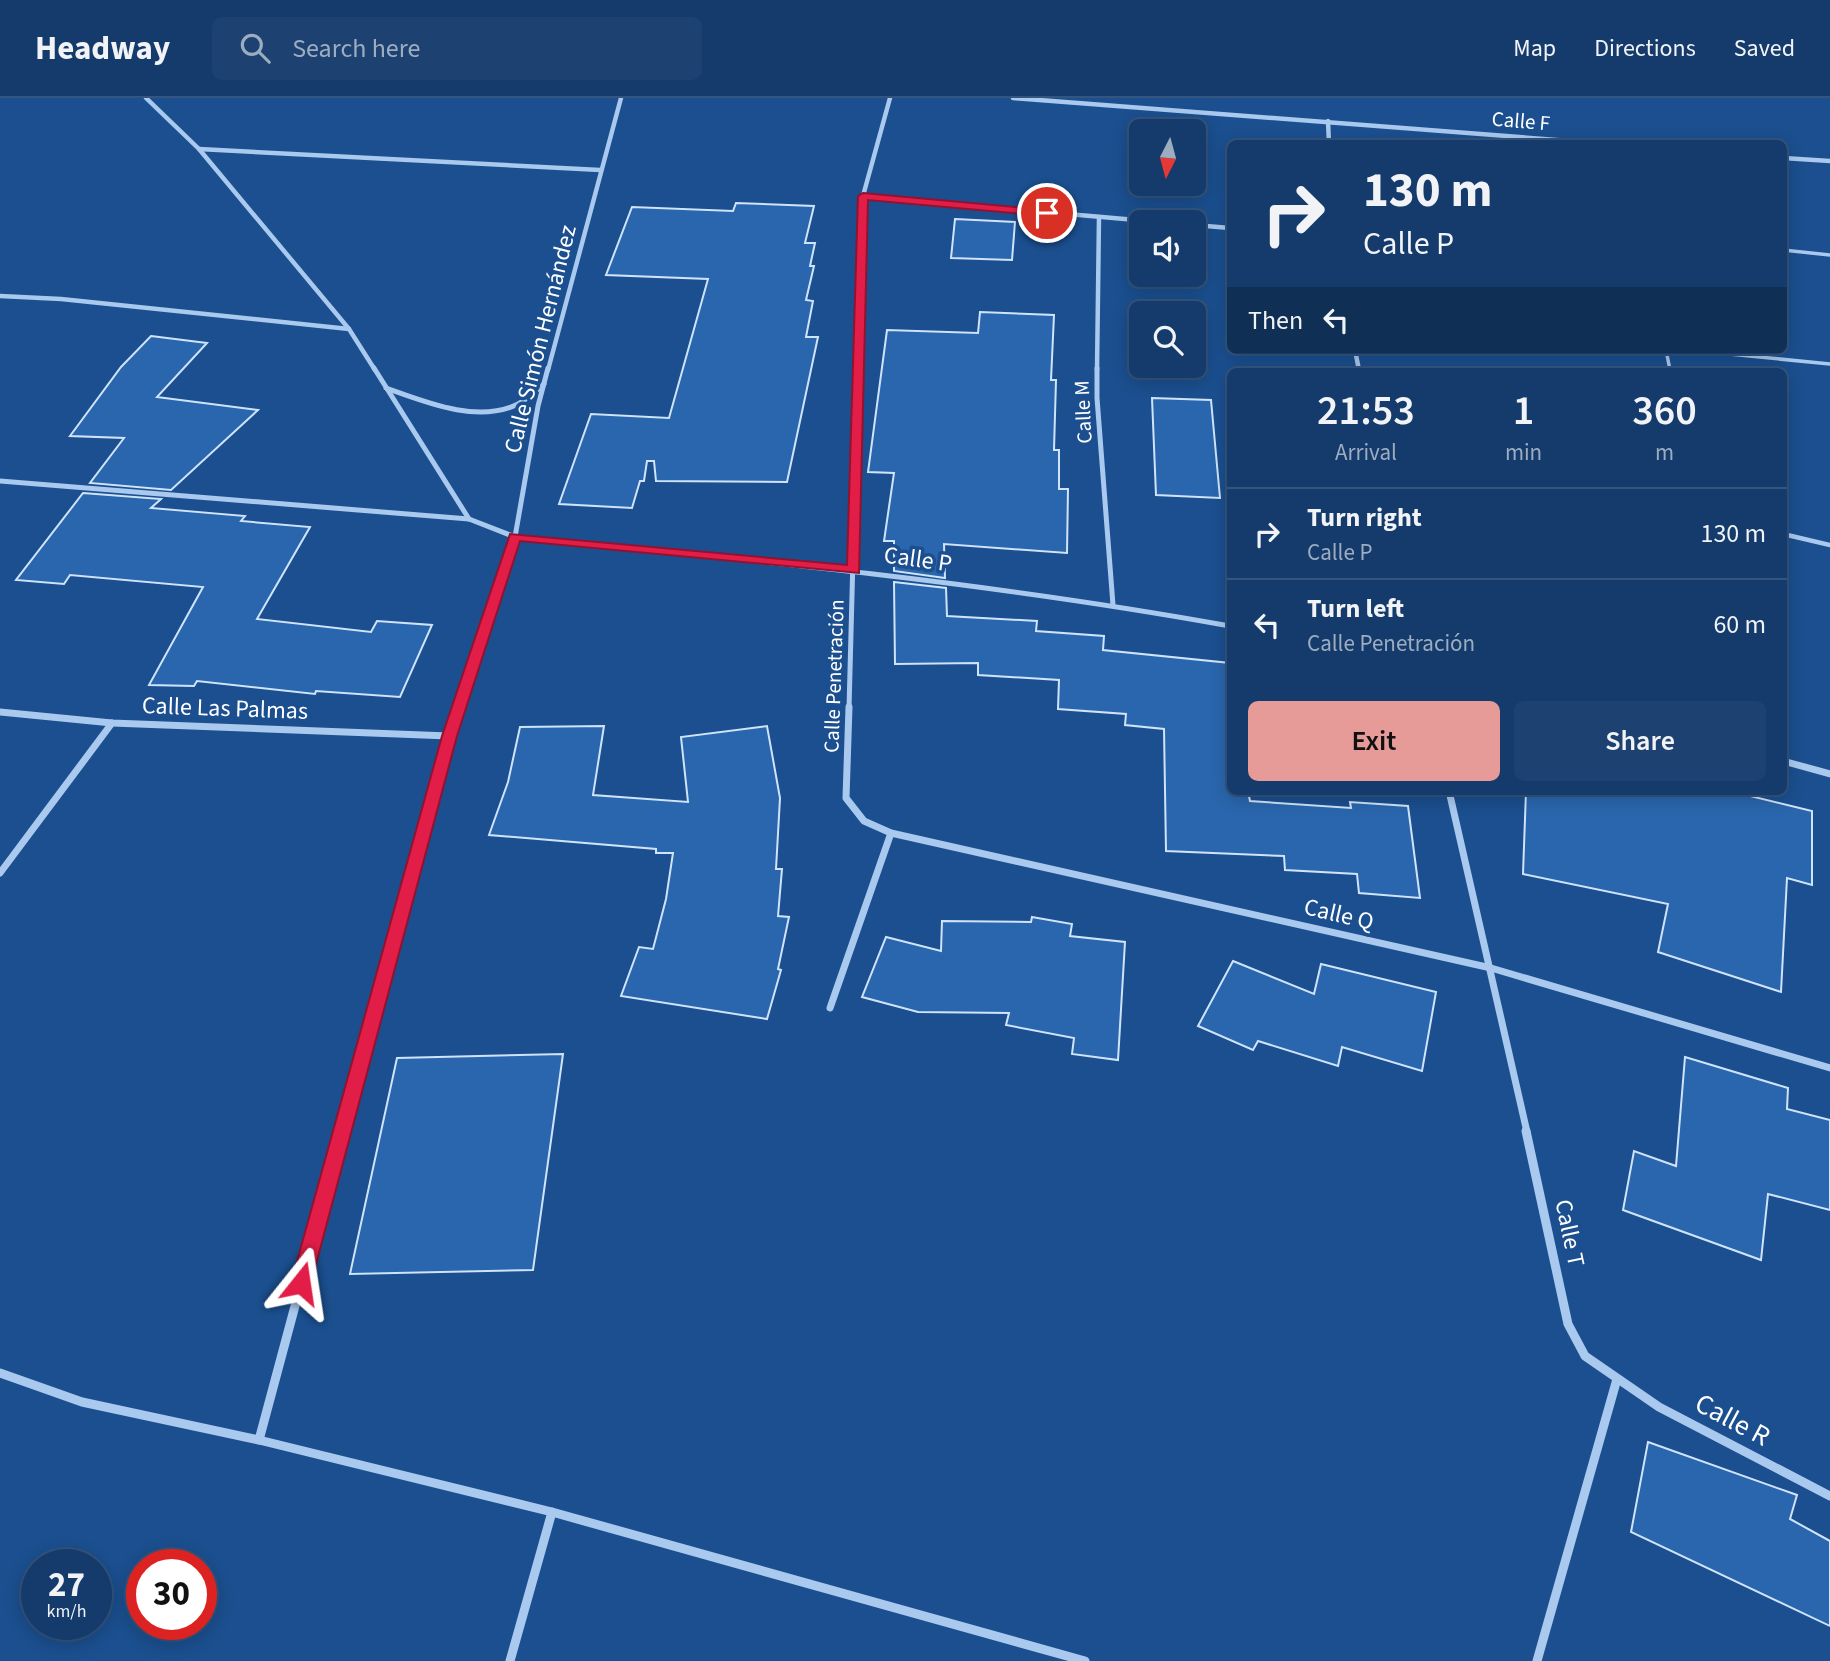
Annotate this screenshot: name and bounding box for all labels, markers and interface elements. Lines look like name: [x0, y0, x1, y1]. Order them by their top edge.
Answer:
search box: [212, 17, 702, 80]
text: Headway: [35, 25, 170, 72]
icon: search: [236, 29, 274, 67]
text: Search here: [292, 30, 420, 67]
text: Map: [1513, 31, 1556, 66]
text: Directions: [1594, 31, 1696, 66]
text: Saved: [1734, 31, 1795, 66]
street label: Calle F: [1491, 104, 1551, 138]
north arrow: [1129, 119, 1206, 196]
map controls: [1129, 119, 1206, 378]
text: 130 m: [1363, 156, 1492, 226]
icon: right: [1248, 168, 1339, 259]
pin: [1017, 183, 1077, 243]
icon: arrive: [1028, 194, 1066, 232]
button: sound: [1129, 210, 1206, 287]
street label: Calle Simón Hernández: [495, 221, 586, 457]
text: Calle P: [1363, 221, 1454, 267]
button: search: [1129, 301, 1206, 378]
icon: left: [1317, 301, 1355, 339]
text: Then: [1248, 302, 1303, 339]
street label: Calle M: [1066, 380, 1100, 444]
text: 21:53: [1317, 381, 1415, 441]
text: 1: [1513, 381, 1534, 441]
text: 360: [1632, 381, 1697, 441]
text: Arrival: [1335, 436, 1397, 469]
text: min: [1505, 436, 1542, 469]
text: m: [1655, 436, 1674, 469]
text: Turn right: [1307, 499, 1422, 536]
icon: right: [1248, 515, 1286, 553]
text: 130 m: [1700, 515, 1766, 552]
text: Calle P: [1307, 536, 1372, 569]
street label: Calle P: [882, 537, 954, 582]
text: Turn left: [1307, 590, 1404, 627]
street label: Calle Penetración: [816, 599, 852, 753]
icon: left: [1248, 606, 1286, 644]
text: 60 m: [1713, 606, 1766, 643]
text: Calle Penetración: [1307, 627, 1475, 660]
street label: Calle Las Palmas: [141, 688, 309, 729]
button: Exit: [1248, 701, 1500, 781]
button: Share: [1514, 701, 1766, 781]
street label: Calle Q: [1301, 889, 1377, 940]
street label: Calle T: [1545, 1196, 1594, 1270]
position arrow: [264, 1246, 338, 1320]
street label: Calle R: [1688, 1383, 1777, 1456]
speed limit sign: 30: [126, 1549, 217, 1640]
text: 27: [48, 1560, 85, 1610]
text: km/h: [47, 1599, 86, 1624]

